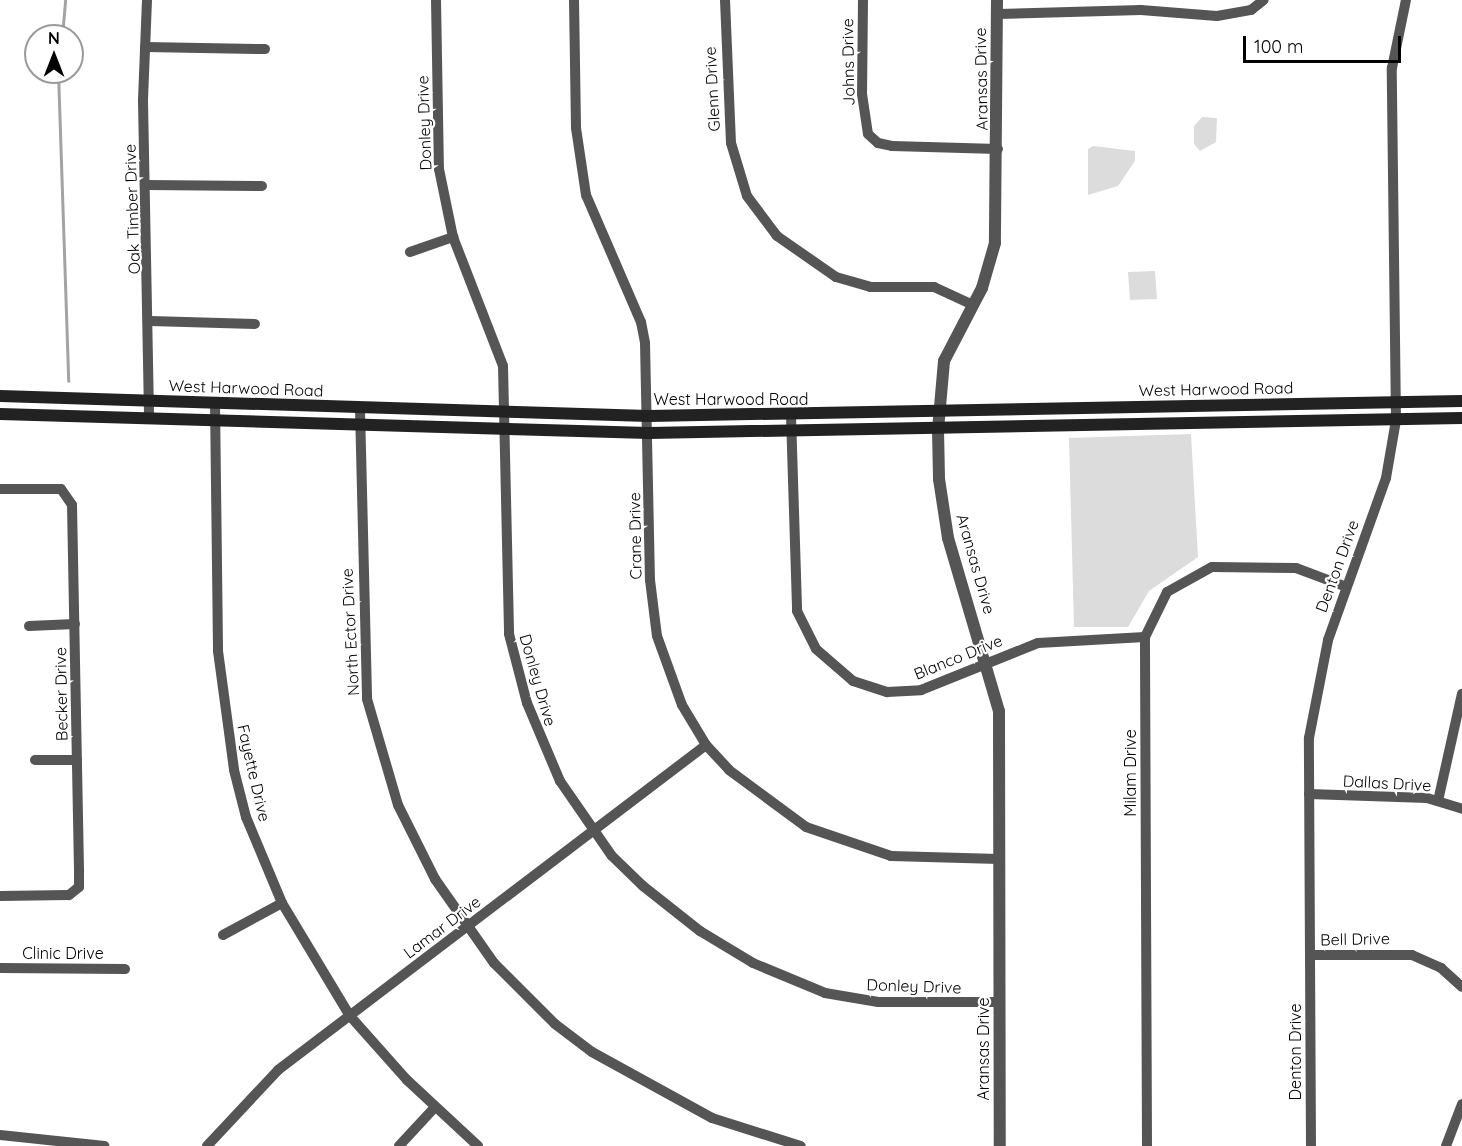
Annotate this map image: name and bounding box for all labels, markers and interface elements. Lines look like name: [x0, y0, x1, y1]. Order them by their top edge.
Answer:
street label: Johns Drive: [838, 18, 858, 106]
north arrow: [24, 24, 84, 84]
scale bar: [1246, 24, 1404, 62]
street label: Aransas Drive: [971, 27, 991, 131]
text: N: [48, 28, 60, 48]
text: 100 m: [1254, 35, 1303, 58]
street label: Glenn Drive: [700, 46, 724, 132]
street label: Donley Drive: [413, 75, 435, 171]
street label: Oak Timber Drive: [120, 144, 144, 274]
street label: West Harwood Road: [168, 376, 324, 400]
street label: West Harwood Road: [1138, 378, 1294, 400]
street label: West Harwood Road: [654, 389, 808, 409]
street label: Crane Drive: [625, 492, 645, 580]
street label: Aransas Drive: [953, 512, 999, 616]
street label: Denton Drive: [1311, 517, 1363, 615]
street label: North Ector Drive: [337, 568, 363, 696]
street label: Blanco Drive: [911, 631, 1005, 683]
street label: Donley Drive: [516, 632, 560, 728]
street label: Becker Drive: [51, 647, 71, 741]
street label: Fayette Drive: [233, 723, 275, 823]
street label: Milam Drive: [1120, 729, 1140, 817]
street label: Dallas Drive: [1342, 771, 1432, 795]
street label: Lamar Drive: [400, 892, 484, 962]
street label: Bell Drive: [1320, 929, 1390, 949]
street label: Clinic Drive: [22, 943, 104, 963]
street label: Donley Drive: [866, 975, 962, 997]
street label: Aransas Drive: [973, 998, 993, 1100]
street label: Denton Drive: [1285, 1003, 1305, 1101]

